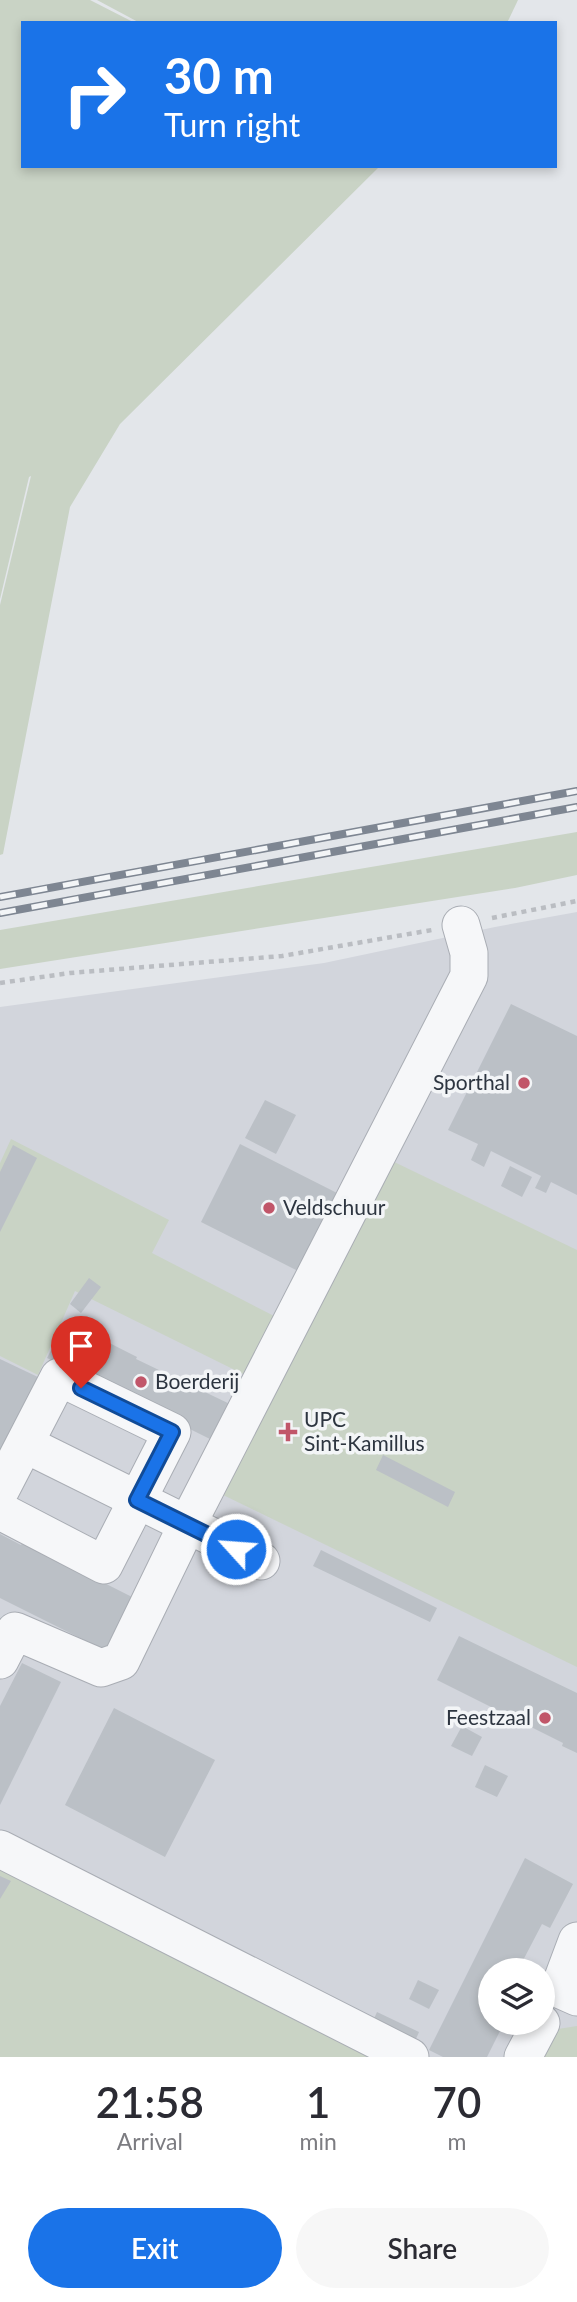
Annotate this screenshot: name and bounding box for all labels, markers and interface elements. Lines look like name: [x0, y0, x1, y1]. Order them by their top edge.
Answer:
text: 30 m: [164, 46, 274, 104]
icon: right: [49, 49, 140, 140]
text: Turn right: [164, 105, 300, 144]
place label: Sporthal: [433, 1069, 510, 1094]
marker: Sporthal: [516, 1075, 532, 1091]
place label: Veldschuur: [283, 1194, 386, 1219]
marker: Veldschuur: [261, 1200, 277, 1216]
pin: [51, 1316, 111, 1388]
icon: arrive: [62, 1327, 100, 1365]
place label: Boerderij: [155, 1368, 239, 1393]
marker: Boerderij: [133, 1374, 149, 1390]
place label: UPC Sint-Kamillus: [304, 1406, 425, 1455]
marker: UPC Sint-Kamillus: [278, 1422, 298, 1442]
position arrow: [199, 1512, 273, 1586]
place label: Feestzaal: [446, 1704, 531, 1729]
marker: Feestzaal: [537, 1710, 553, 1726]
map controls: [478, 1958, 555, 2035]
button: layers: [478, 1958, 555, 2035]
text: 21:58: [96, 2077, 204, 2127]
text: 1: [306, 2077, 330, 2127]
text: 70: [433, 2077, 481, 2127]
text: Arrival: [117, 2127, 183, 2155]
text: min: [300, 2127, 337, 2155]
text: m: [447, 2127, 466, 2155]
button: Exit: [28, 2208, 282, 2288]
button: Share: [296, 2208, 549, 2288]

